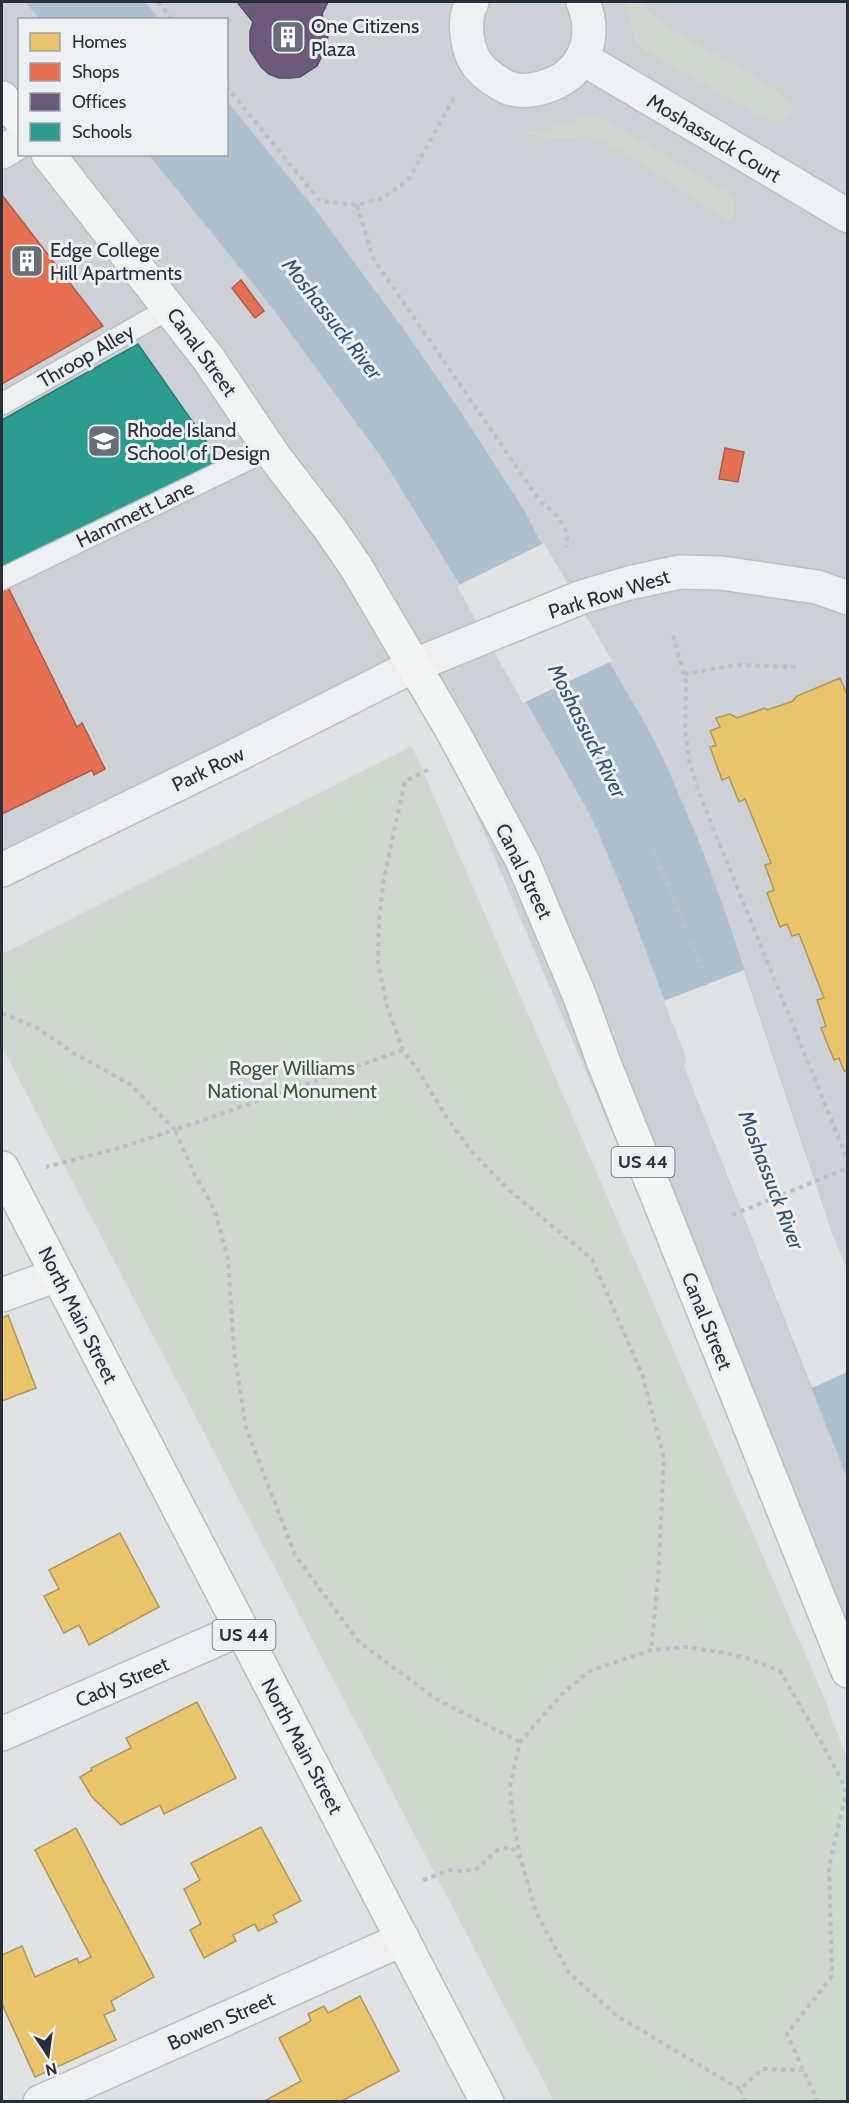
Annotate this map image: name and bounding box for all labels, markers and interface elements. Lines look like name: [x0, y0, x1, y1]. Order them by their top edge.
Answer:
place label: One Citizens Plaza: [311, 14, 419, 61]
legend: [18, 18, 228, 156]
building icon: One Citizens Plaza: [270, 19, 306, 55]
text: Homes: [72, 31, 127, 53]
text: Shops: [72, 61, 120, 83]
street label: Moshassuck Court: [643, 89, 785, 188]
text: Offices: [72, 91, 126, 113]
text: Schools: [72, 121, 132, 143]
place label: Edge College Hill Apartments: [50, 238, 182, 285]
building icon: Edge College Hill Apartments: [9, 243, 45, 279]
water label: Moshassuck River: [277, 252, 388, 385]
street label: Canal Street: [162, 303, 242, 401]
street label: Throop Alley: [34, 319, 138, 393]
place label: Rhode Island School of Design: [127, 418, 270, 465]
school or university icon: Rhode Island School of Design: [86, 423, 122, 459]
street label: Hammett Lane: [72, 475, 198, 553]
street label: Park Row West: [545, 564, 673, 624]
water label: Moshassuck River: [543, 659, 633, 803]
street label: Park Row: [168, 741, 249, 797]
street label: Canal Street: [491, 819, 558, 923]
park label: Roger Williams National Monument: [207, 1056, 377, 1103]
water label: Moshassuck River: [733, 1106, 810, 1254]
road number: US 44: [612, 1147, 674, 1177]
street label: North Main Street: [33, 1243, 123, 1388]
street label: Canal Street: [677, 1269, 738, 1374]
road number: US 44: [212, 1620, 276, 1650]
street label: Cady Street: [72, 1652, 172, 1712]
street label: North Main Street: [256, 1674, 348, 1818]
street label: Bowen Street: [164, 1987, 278, 2055]
north arrow: [18, 2025, 78, 2085]
text: N: [44, 2059, 59, 2080]

